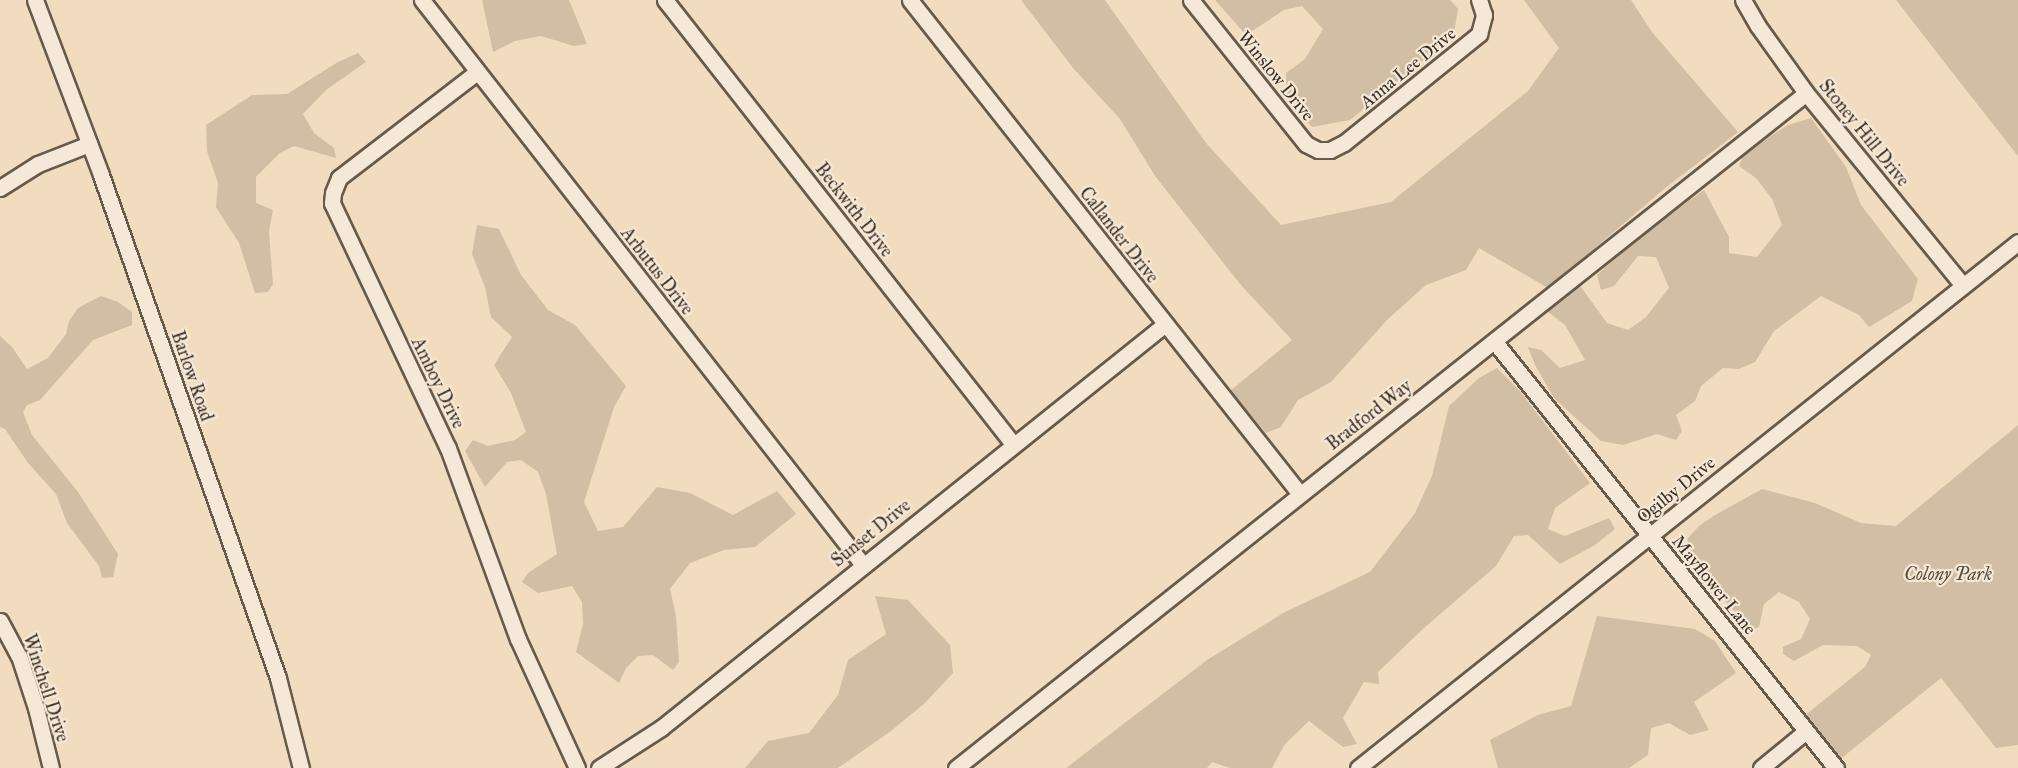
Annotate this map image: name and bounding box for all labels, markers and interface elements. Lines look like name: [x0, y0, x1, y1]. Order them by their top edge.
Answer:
street label: Anna Lee Drive: [1356, 23, 1460, 113]
street label: Winslow Drive: [1233, 27, 1319, 125]
street label: Stoney Hill Drive: [1814, 75, 1914, 191]
street label: Beckwith Drive: [810, 158, 898, 262]
street label: Callander Drive: [1075, 183, 1163, 287]
street label: Arbutus Drive: [616, 223, 698, 319]
street label: Barlow Road: [166, 328, 218, 424]
street label: Amboy Drive: [407, 334, 469, 432]
street label: Bradford Way: [1322, 375, 1416, 455]
street label: Ogilby Drive: [1633, 452, 1719, 528]
street label: Sunset Drive: [827, 495, 915, 571]
street label: Mayflower Lane: [1667, 531, 1761, 639]
park label: Colony Park: [1904, 563, 1992, 585]
street label: Winchell Drive: [18, 631, 74, 745]

